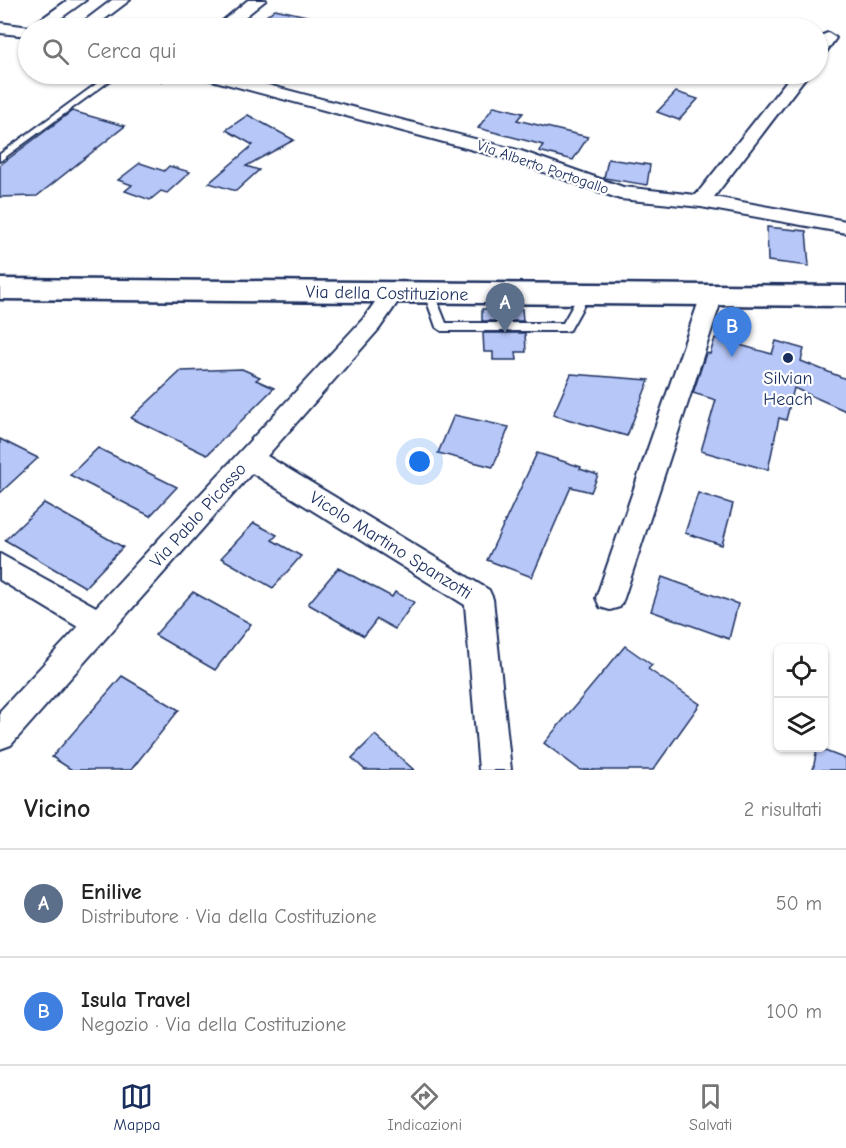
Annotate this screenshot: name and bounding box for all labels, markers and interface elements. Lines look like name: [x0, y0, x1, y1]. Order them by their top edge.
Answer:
search box: [18, 18, 828, 84]
icon: search: [39, 35, 72, 68]
text: Cerca qui: [87, 38, 177, 64]
street label: Via Alberto Portogallo: [475, 136, 611, 198]
street label: Via della Costituzione: [305, 282, 469, 305]
pin: A: [486, 284, 524, 333]
pin: B: [712, 308, 752, 357]
marker: Silvian Heach: [781, 351, 795, 365]
place label: Silvian Heach: [763, 368, 813, 410]
your location: [405, 447, 434, 476]
street label: Via Pablo Picasso: [146, 459, 251, 572]
street label: Vicolo Martino Spanzotti: [306, 487, 476, 604]
map controls: [774, 644, 828, 752]
button: locate: [774, 644, 828, 698]
button: layers: [774, 698, 828, 752]
text: Vicino: [24, 794, 90, 824]
text: 2 risultati: [744, 798, 822, 821]
text: Enilive: [81, 879, 142, 905]
text: A: [38, 892, 49, 915]
text: 50 m: [776, 892, 822, 915]
text: Distributore · Via della Costituzione: [81, 905, 377, 928]
text: Isula Travel: [81, 987, 191, 1013]
text: B: [37, 1000, 50, 1023]
text: 100 m: [767, 1000, 822, 1023]
text: Negozio · Via della Costituzione: [81, 1013, 346, 1036]
tab: Mappa: [113, 1080, 160, 1134]
tab: Indicazioni: [387, 1080, 462, 1134]
tab: Salvati: [689, 1080, 733, 1134]

